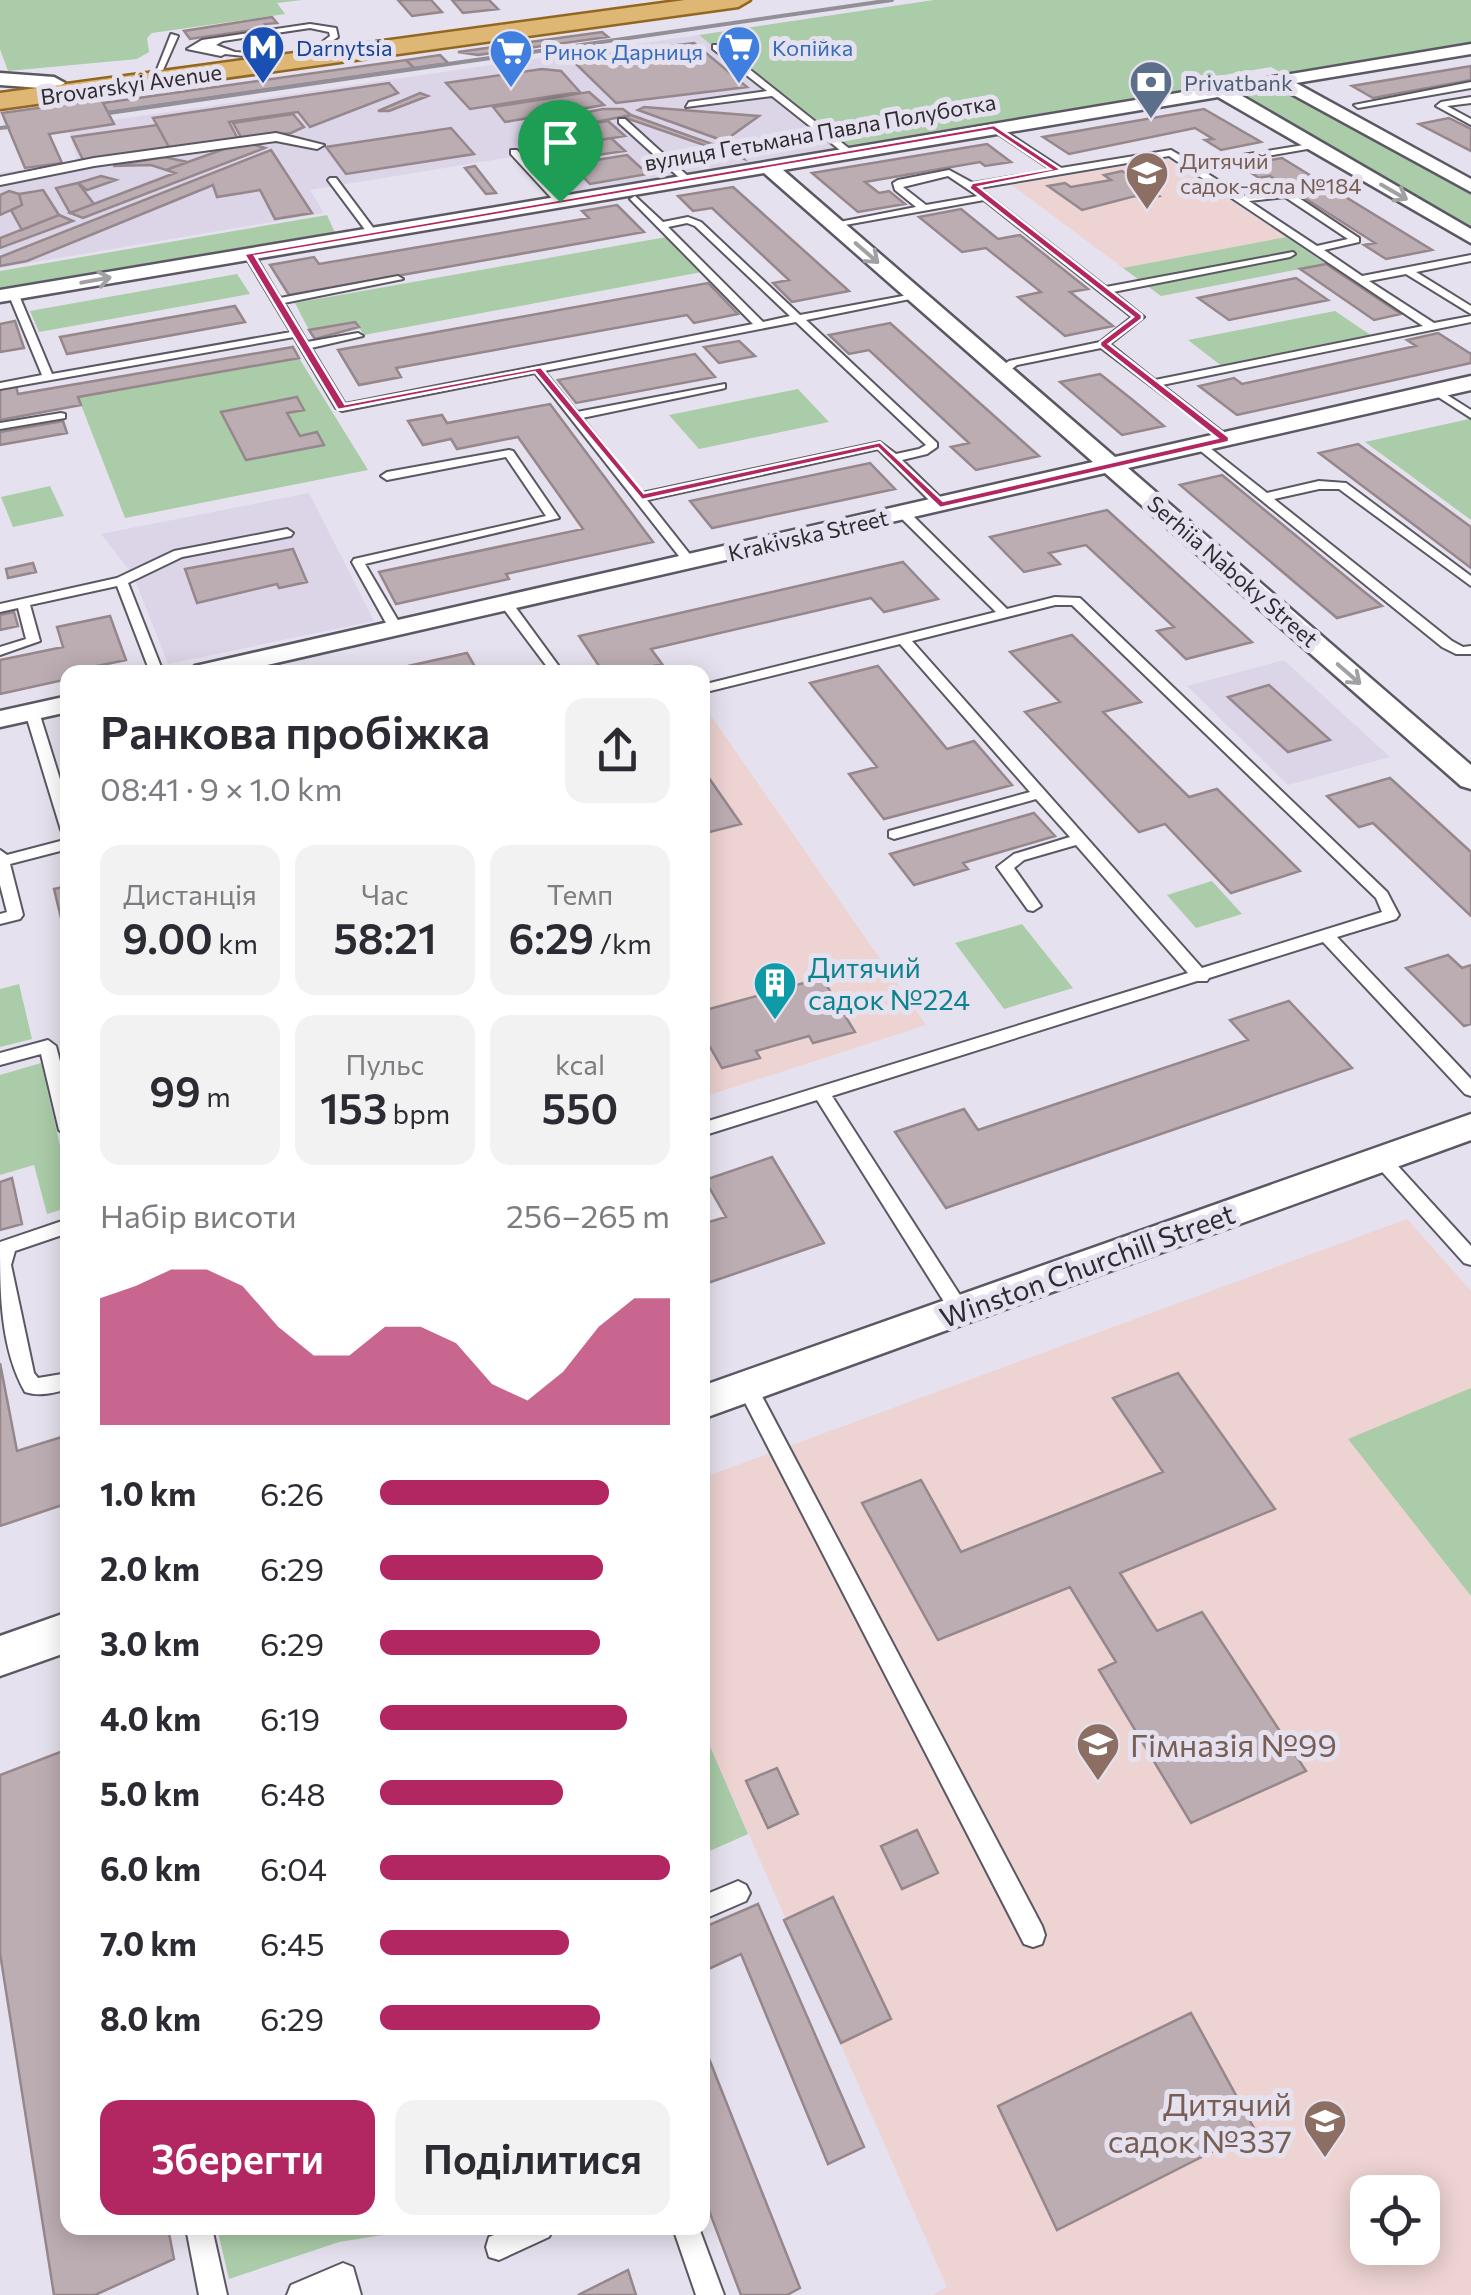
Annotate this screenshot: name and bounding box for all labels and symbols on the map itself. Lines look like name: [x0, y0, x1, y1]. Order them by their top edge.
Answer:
metro station icon: Darnytsia: [240, 24, 286, 85]
supermarket icon: Копійка: [716, 24, 762, 85]
supermarket icon: Ринок Дарниця: [488, 28, 534, 89]
place label: Darnytsia: [296, 34, 392, 61]
place label: Копійка: [772, 34, 853, 61]
place label: Ринок Дарниця: [544, 38, 703, 65]
street label: Brovarskyi Avenue: [39, 58, 223, 110]
bank icon: Privatbank: [1128, 59, 1174, 120]
place label: Privatbank: [1184, 69, 1293, 96]
street label: вулиця Гетьмана Павла Полуботка: [642, 88, 998, 176]
pin: [518, 100, 603, 203]
place label: Дитячий садок-ясла №184: [1180, 147, 1361, 199]
school or university icon: Дитячий садок-ясла №184: [1124, 150, 1170, 211]
one-way arrow: [1379, 182, 1408, 202]
one-way arrow: [854, 241, 879, 264]
one-way arrow: [79, 270, 112, 289]
street label: Serhiia Naboky Street: [1142, 490, 1324, 652]
street label: Krakivska Street: [725, 503, 891, 567]
one-way arrow: [1336, 662, 1362, 684]
place label: Дитячий садок №224: [808, 950, 970, 1016]
building icon: Дитячий садок №224: [752, 960, 798, 1021]
street label: Winston Churchill Street: [935, 1196, 1239, 1334]
school or university icon: Гімназія №99: [1075, 1721, 1121, 1782]
place label: Гімназія №99: [1130, 1724, 1337, 1764]
place label: Дитячий садок №337: [1108, 2083, 1292, 2160]
school or university icon: Дитячий садок №337: [1302, 2098, 1348, 2159]

